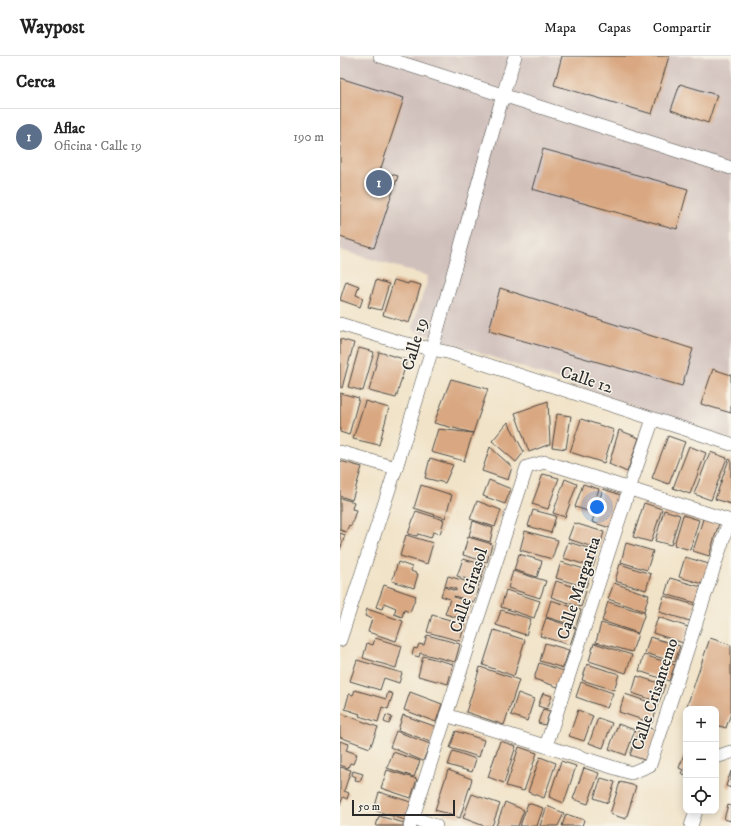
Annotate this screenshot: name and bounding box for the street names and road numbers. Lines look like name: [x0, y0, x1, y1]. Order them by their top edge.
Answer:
street label: Calle 19: [397, 315, 433, 373]
street label: Calle 12: [558, 361, 616, 399]
street label: Calle Margarita: [552, 533, 606, 643]
street label: Calle Girasol: [445, 545, 493, 636]
street label: Calle Crisantemo: [626, 636, 683, 753]

